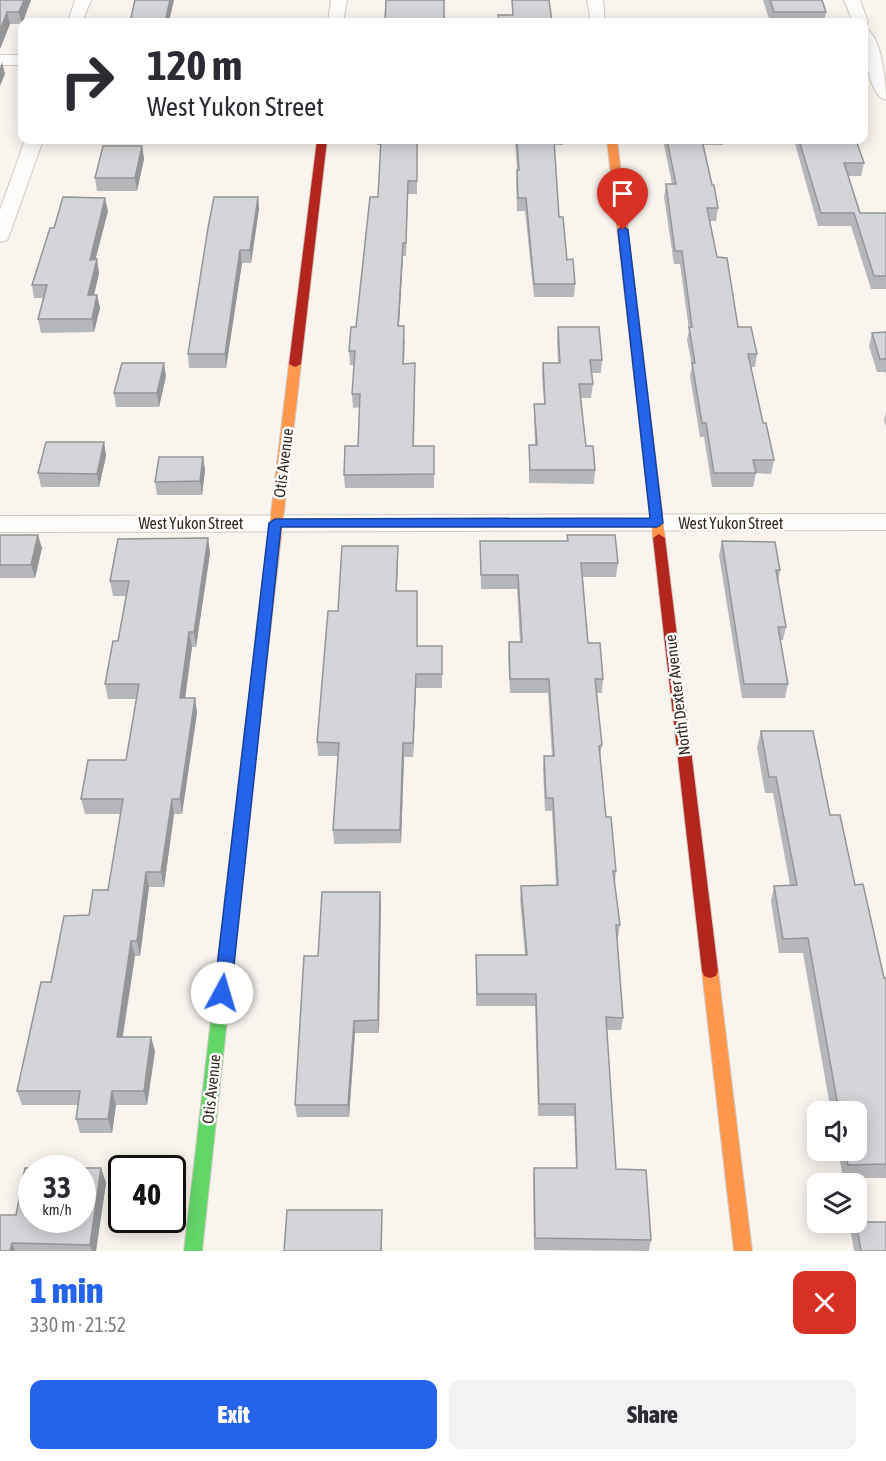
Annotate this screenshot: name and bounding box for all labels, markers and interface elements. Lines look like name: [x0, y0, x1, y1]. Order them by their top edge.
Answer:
text: 120 m: [147, 41, 242, 89]
icon: right: [48, 42, 126, 120]
text: West Yukon Street: [147, 91, 324, 122]
pin: [597, 168, 648, 230]
icon: arrive: [606, 177, 639, 210]
street label: Otis Avenue: [270, 427, 296, 499]
street label: West Yukon Street: [139, 514, 244, 532]
street label: West Yukon Street: [679, 514, 784, 532]
street label: North Dexter Avenue: [661, 634, 693, 756]
position arrow: [190, 961, 254, 1025]
street label: Otis Avenue: [198, 1053, 224, 1125]
map controls: [807, 1101, 867, 1233]
button: sound: [807, 1101, 867, 1161]
speed limit sign: 40: [108, 1155, 186, 1233]
text: 33: [43, 1170, 71, 1204]
button: layers: [807, 1173, 867, 1233]
text: km/h: [42, 1201, 72, 1218]
text: 1 min: [30, 1269, 104, 1311]
button: close: [793, 1271, 856, 1334]
text: 330 m · 21:52: [30, 1313, 126, 1336]
button: Exit: [30, 1380, 437, 1449]
button: Share: [449, 1380, 856, 1449]

